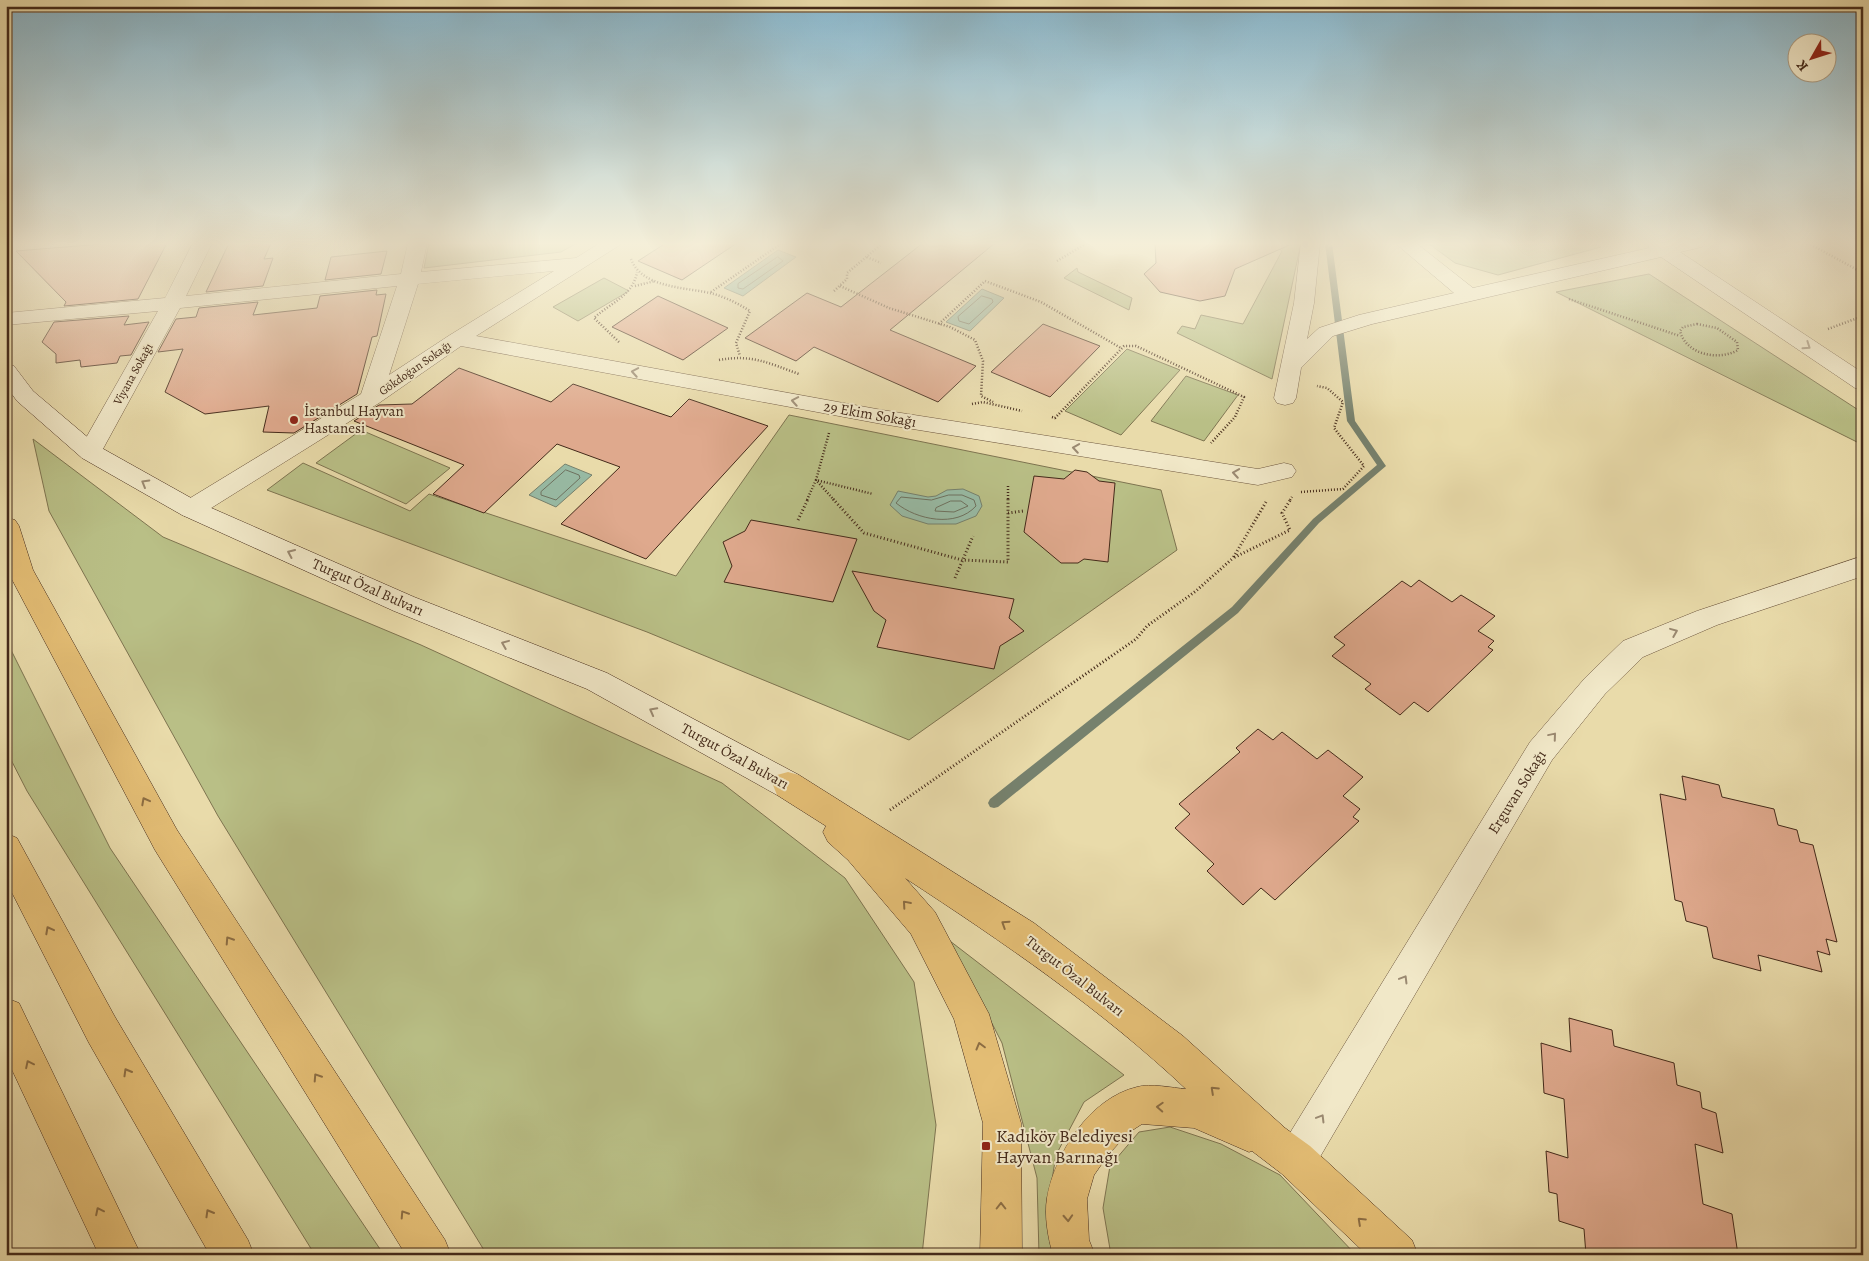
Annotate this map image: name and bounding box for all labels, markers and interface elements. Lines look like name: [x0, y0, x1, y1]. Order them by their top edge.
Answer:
north arrow: [1786, 32, 1836, 82]
text: K: [1792, 56, 1813, 75]
street label: Gökdoğan Sokağı: [376, 337, 454, 399]
street label: Viyana Sokağı: [109, 340, 157, 409]
one-way arrow: [1802, 340, 1811, 349]
one-way arrow: [631, 367, 639, 377]
street label: 29 Ekim Sokağı: [822, 396, 918, 432]
one-way arrow: [790, 397, 799, 407]
place label: İstanbul Hayvan Hastanesi: [304, 401, 404, 438]
marker: İstanbul Hayvan Hastanesi: [288, 414, 300, 426]
one-way arrow: [1072, 443, 1080, 454]
one-way arrow: [1232, 469, 1241, 479]
one-way arrow: [141, 479, 150, 489]
one-way arrow: [287, 549, 296, 560]
street label: Turgut Özal Bulvarı: [309, 553, 427, 621]
one-way arrow: [1669, 628, 1678, 638]
one-way arrow: [501, 640, 510, 651]
one-way arrow: [649, 707, 658, 717]
street label: Turgut Özal Bulvarı: [678, 718, 792, 794]
one-way arrow: [1548, 733, 1556, 742]
street label: Erguvan Sokağı: [1483, 746, 1551, 838]
one-way arrow: [141, 797, 151, 806]
one-way arrow: [903, 900, 912, 909]
one-way arrow: [1001, 921, 1010, 930]
one-way arrow: [45, 926, 55, 935]
street label: Turgut Özal Bulvarı: [1021, 931, 1129, 1021]
one-way arrow: [226, 936, 236, 945]
one-way arrow: [1397, 975, 1407, 984]
one-way arrow: [976, 1043, 986, 1051]
one-way arrow: [25, 1060, 35, 1069]
one-way arrow: [123, 1069, 133, 1078]
one-way arrow: [313, 1073, 323, 1082]
one-way arrow: [1211, 1087, 1220, 1096]
one-way arrow: [1155, 1101, 1163, 1112]
one-way arrow: [1314, 1115, 1324, 1124]
place label: Kadıköy Belediyesi Hayvan Barınağı: [996, 1124, 1133, 1169]
marker: Kadıköy Belediyesi Hayvan Barınağı: [980, 1140, 992, 1152]
one-way arrow: [996, 1202, 1006, 1210]
one-way arrow: [95, 1207, 105, 1216]
one-way arrow: [205, 1209, 215, 1218]
one-way arrow: [401, 1210, 410, 1219]
one-way arrow: [1062, 1214, 1073, 1222]
one-way arrow: [1358, 1218, 1367, 1227]

